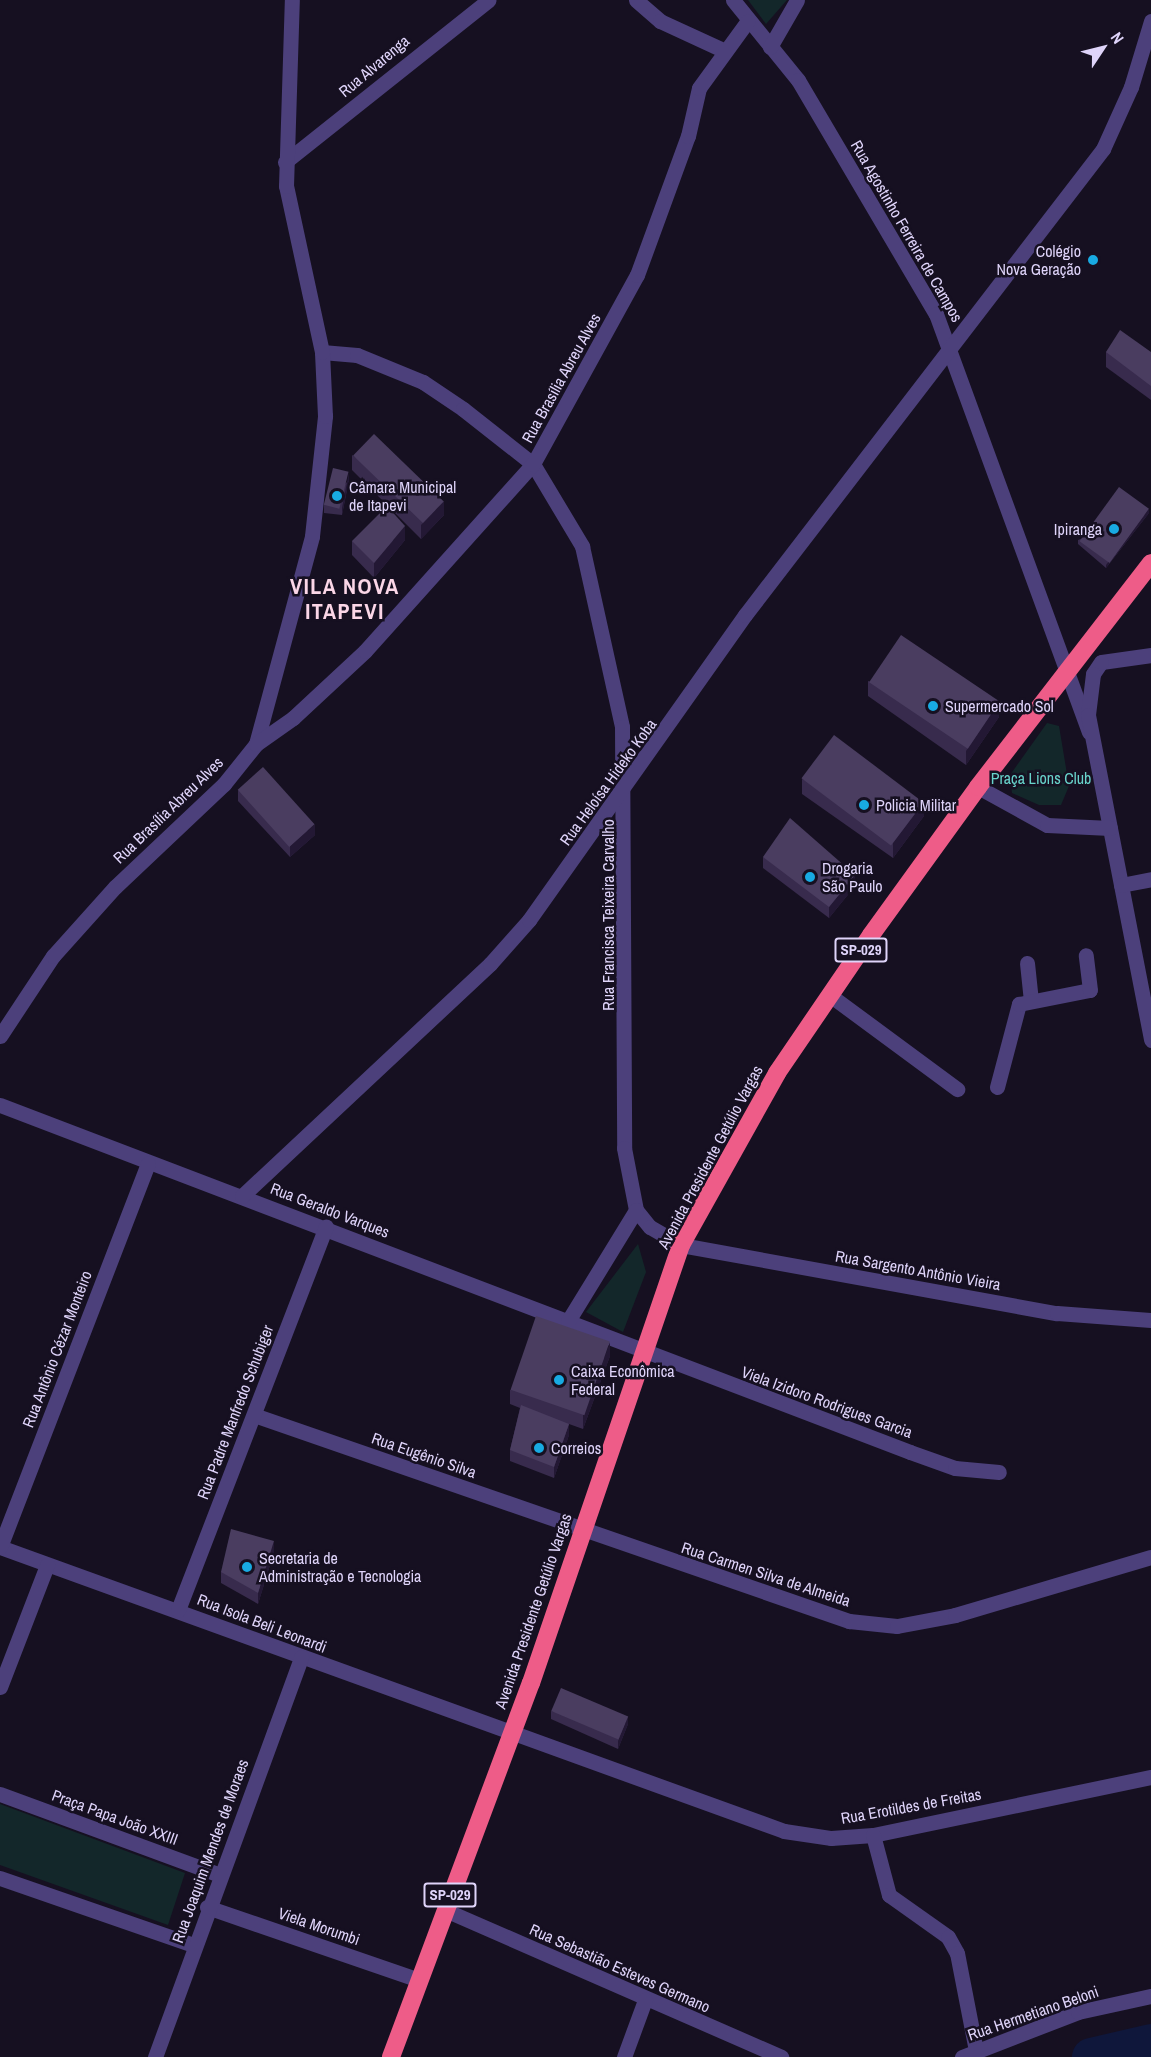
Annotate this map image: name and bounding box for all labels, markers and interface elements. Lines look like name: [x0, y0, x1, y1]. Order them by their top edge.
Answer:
north arrow: [1073, 18, 1133, 78]
text: N: [1106, 27, 1129, 48]
street label: Rua Alvarenga: [335, 31, 413, 101]
street label: Rua Agostinho Ferreira de Campos: [847, 136, 967, 326]
place label: Colégio Nova Geração: [996, 241, 1081, 279]
marker: Colégio Nova Geração: [1086, 253, 1100, 267]
street label: Rua Brasília Abreu Alves: [517, 309, 605, 447]
place label: Câmara Municipal de Itapevi: [349, 477, 456, 515]
marker: Câmara Municipal de Itapevi: [330, 489, 344, 503]
place label: Ipiranga: [1054, 519, 1102, 539]
marker: Ipiranga: [1107, 522, 1121, 536]
district label: VILA NOVA ITAPEVI: [290, 573, 400, 624]
place label: Supermercado Sol: [945, 696, 1054, 716]
marker: Supermercado Sol: [926, 699, 940, 713]
street label: Rua Heloísa Hideko Koba: [556, 715, 660, 849]
street label: Rua Brasília Abreu Alves: [109, 752, 227, 868]
park label: Praça Lions Club: [991, 768, 1091, 788]
place label: Policia Militar: [876, 795, 956, 815]
marker: Policia Militar: [857, 798, 871, 812]
street label: Rua Francisca Teixeira Carvalho: [598, 819, 618, 1011]
place label: Drogaria São Paulo: [822, 858, 883, 896]
marker: Drogaria São Paulo: [803, 870, 817, 884]
road number: SP-029: [834, 938, 888, 962]
street label: Avenida Presidente Getúlio Vargas: [653, 1062, 767, 1252]
street label: Rua Geraldo Varques: [268, 1178, 392, 1242]
street label: Rua Sargento Antônio Vieira: [833, 1246, 1003, 1294]
street label: Rua Antônio Cézar Monteiro: [18, 1268, 96, 1430]
street label: Rua Padre Manfredo Schubiger: [193, 1322, 277, 1502]
place label: Caixa Econômica Federal: [571, 1361, 675, 1399]
street label: Viela Izidoro Rodrigues Garcia: [739, 1362, 915, 1442]
marker: Caixa Econômica Federal: [552, 1373, 566, 1387]
street label: Rua Eugênio Silva: [369, 1428, 479, 1482]
place label: Correios: [551, 1438, 601, 1458]
marker: Correios: [532, 1441, 546, 1455]
street label: Avenida Presidente Getúlio Vargas: [491, 1511, 575, 1711]
street label: Rua Carmen Silva de Almeida: [679, 1537, 853, 1611]
place label: Secretaria de Administração e Tecnologia: [259, 1548, 422, 1586]
marker: Secretaria de Administração e Tecnologia: [240, 1560, 254, 1574]
street label: Rua Isola Beli Leonardi: [195, 1589, 329, 1657]
street label: Rua Joaquim Mendes de Moraes: [168, 1757, 252, 1945]
street label: Rua Erotildes de Freitas: [839, 1784, 983, 1828]
street label: Praça Papa João XXIII: [49, 1785, 181, 1849]
road number: SP-029: [423, 1883, 477, 1907]
street label: Viela Morumbi: [276, 1903, 362, 1949]
street label: Rua Sebastião Esteves Germano: [527, 1919, 713, 2017]
street label: Rua Hermetiano Beloni: [965, 1982, 1101, 2044]

